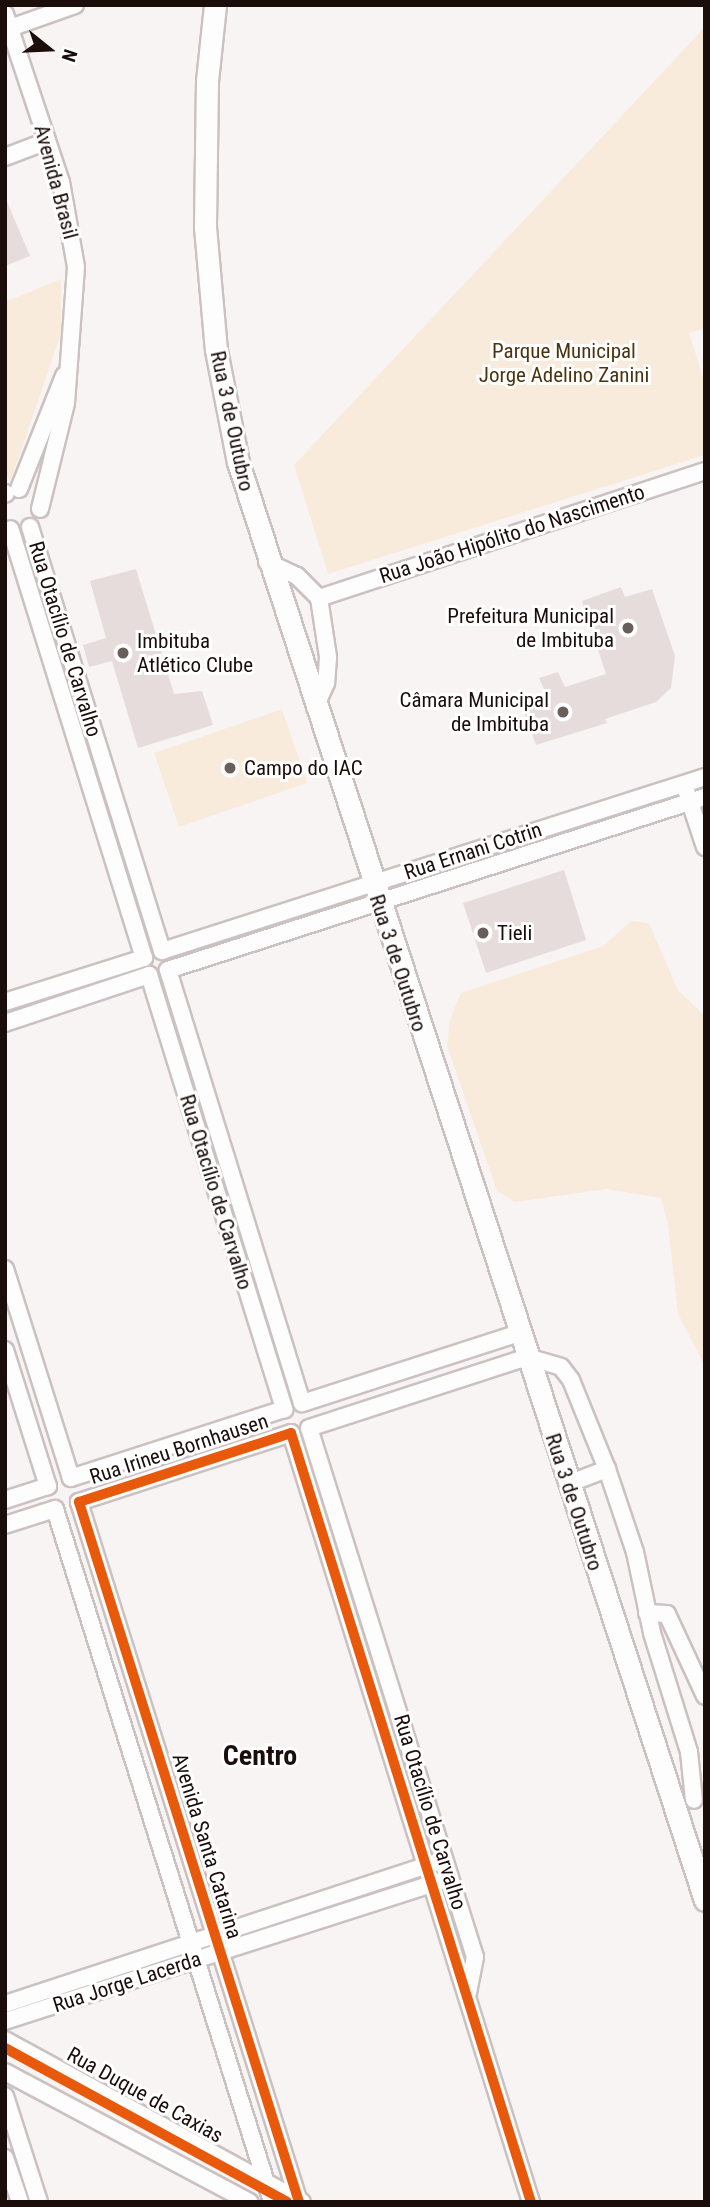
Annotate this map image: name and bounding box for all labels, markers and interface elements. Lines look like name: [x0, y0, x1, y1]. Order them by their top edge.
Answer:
north arrow: [14, 14, 84, 84]
text: N: [57, 47, 82, 65]
street label: Avenida Brasil: [29, 122, 83, 242]
park label: Parque Municipal Jorge Adelino Zanini: [479, 338, 649, 388]
street label: Rua 3 de Outubro: [205, 349, 259, 493]
street label: Rua João Hipólito do Nascimento: [376, 479, 648, 589]
street label: Rua Otacílio de Carvalho: [23, 538, 107, 740]
place label: Prefeitura Municipal de Imbituba: [447, 603, 614, 653]
marker: Prefeitura Municipal de Imbituba: [620, 620, 636, 636]
place label: Imbituba Atlético Clube: [137, 628, 253, 678]
marker: Imbituba Atlético Clube: [115, 645, 131, 661]
place label: Câmara Municipal de Imbituba: [400, 687, 549, 737]
marker: Câmara Municipal de Imbituba: [555, 704, 571, 720]
place label: Campo do IAC: [244, 755, 363, 781]
marker: Campo do IAC: [222, 760, 238, 776]
street label: Rua Ernani Cotrin: [401, 817, 545, 885]
street label: Rua 3 de Outubro: [364, 891, 432, 1035]
place label: Tieli: [497, 920, 532, 946]
marker: Tieli: [475, 925, 491, 941]
street label: Rua Otacílio de Carvalho: [174, 1091, 258, 1293]
street label: Rua Irineu Bornhausen: [87, 1408, 271, 1490]
street label: Rua 3 de Outubro: [540, 1430, 608, 1574]
street label: Rua Otacílio de Carvalho: [388, 1711, 472, 1913]
district label: Centro: [223, 1739, 297, 1773]
street label: Avenida Santa Catarina: [167, 1750, 247, 1942]
street label: Rua Jorge Lacerda: [50, 1946, 204, 2018]
street label: Rua Duque de Caxias: [63, 2042, 227, 2148]

